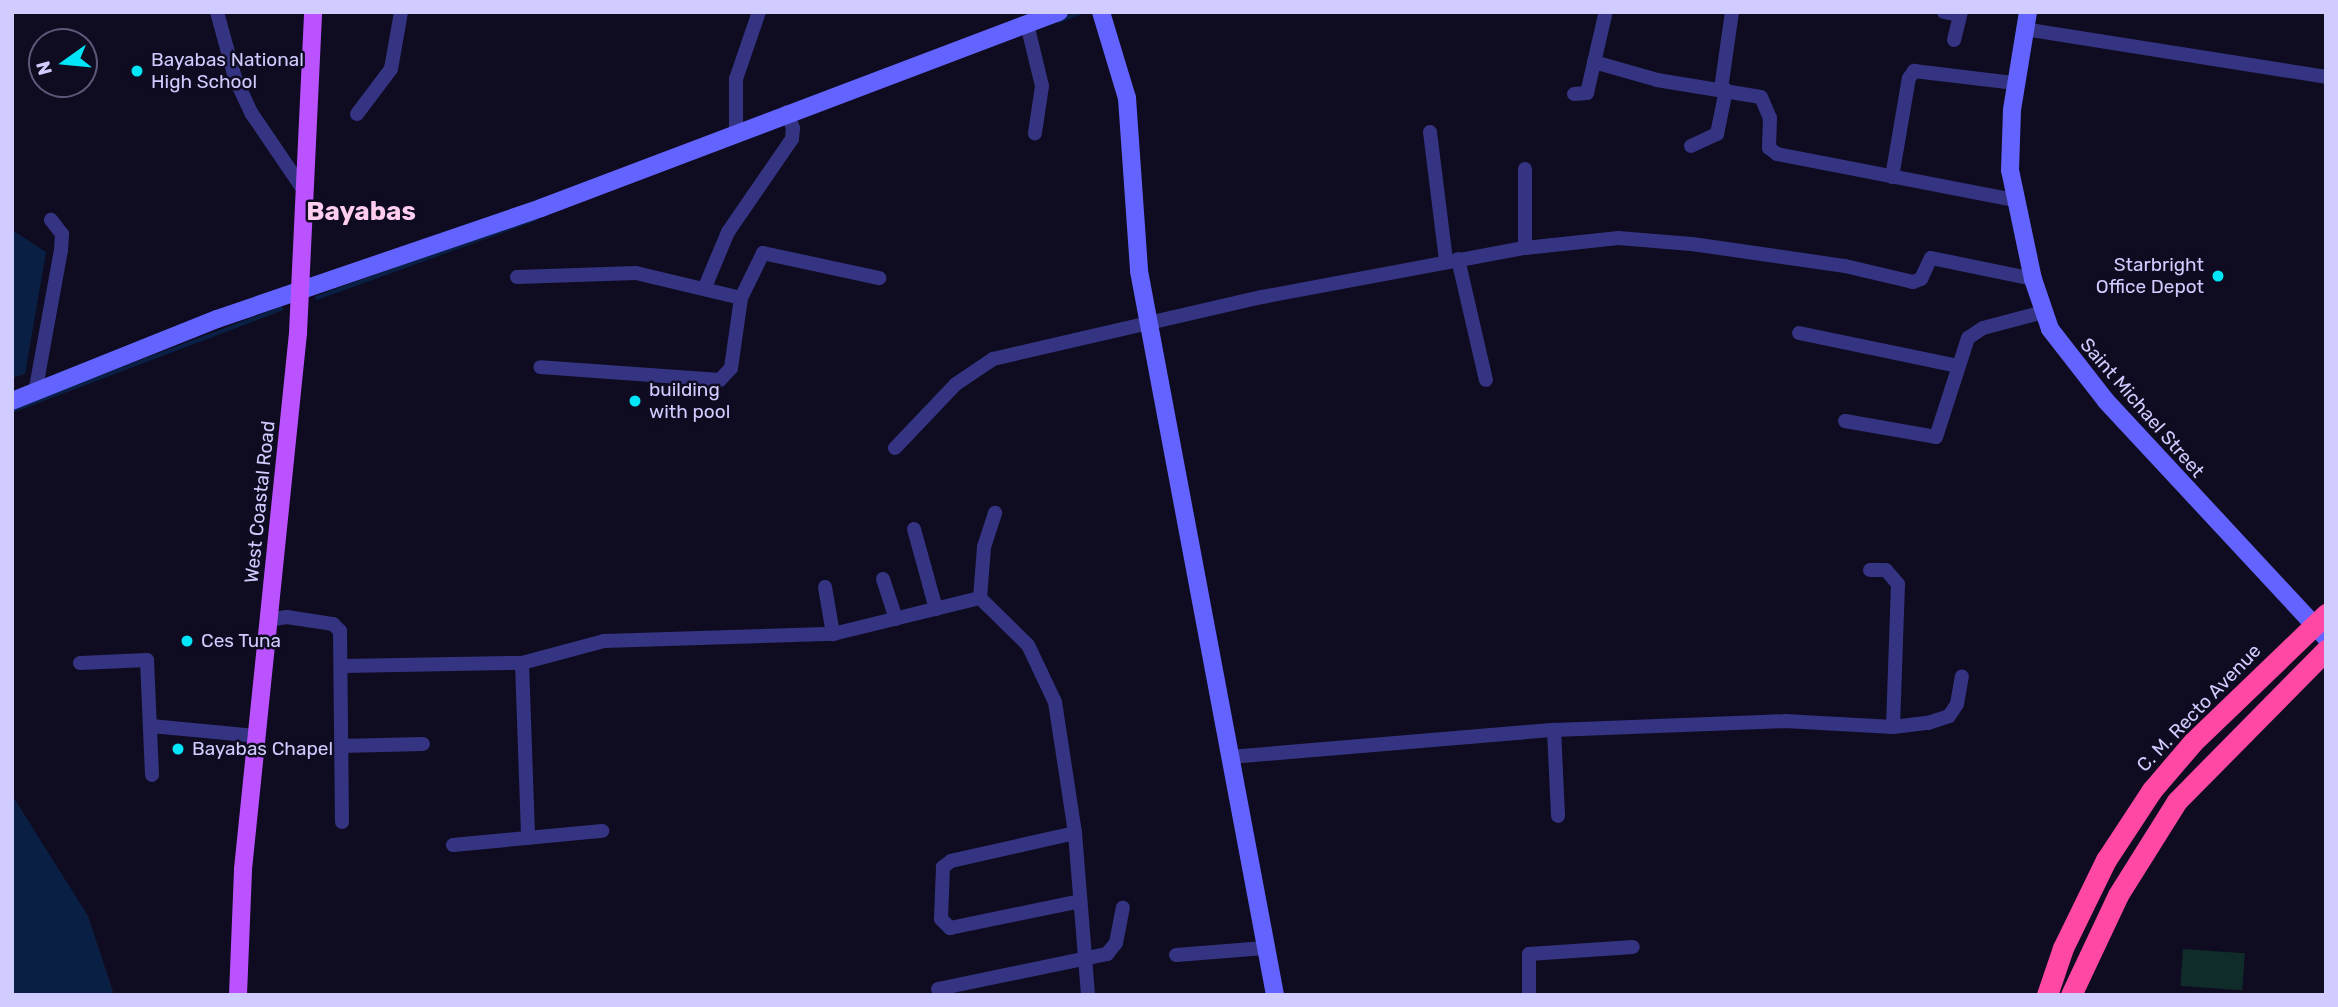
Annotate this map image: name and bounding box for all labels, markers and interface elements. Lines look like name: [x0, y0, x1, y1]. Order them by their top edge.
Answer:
north arrow: [28, 28, 98, 98]
place label: Bayabas National High School: [151, 49, 304, 93]
text: N: [31, 58, 57, 78]
marker: Bayabas National High School: [129, 63, 145, 79]
district label: Bayabas: [306, 196, 416, 228]
place label: Starbright Office Depot: [2096, 254, 2204, 298]
marker: Starbright Office Depot: [2210, 268, 2226, 284]
street label: Saint Michael Street: [2075, 334, 2209, 482]
place label: building with pool: [649, 379, 730, 423]
marker: building with pool: [627, 393, 643, 409]
street label: West Coastal Road: [240, 420, 280, 584]
place label: Ces Tuna: [201, 630, 282, 652]
marker: Ces Tuna: [179, 633, 195, 649]
street label: C. M. Recto Avenue: [2132, 639, 2266, 777]
place label: Bayabas Chapel: [192, 738, 333, 760]
marker: Bayabas Chapel: [170, 741, 186, 757]

